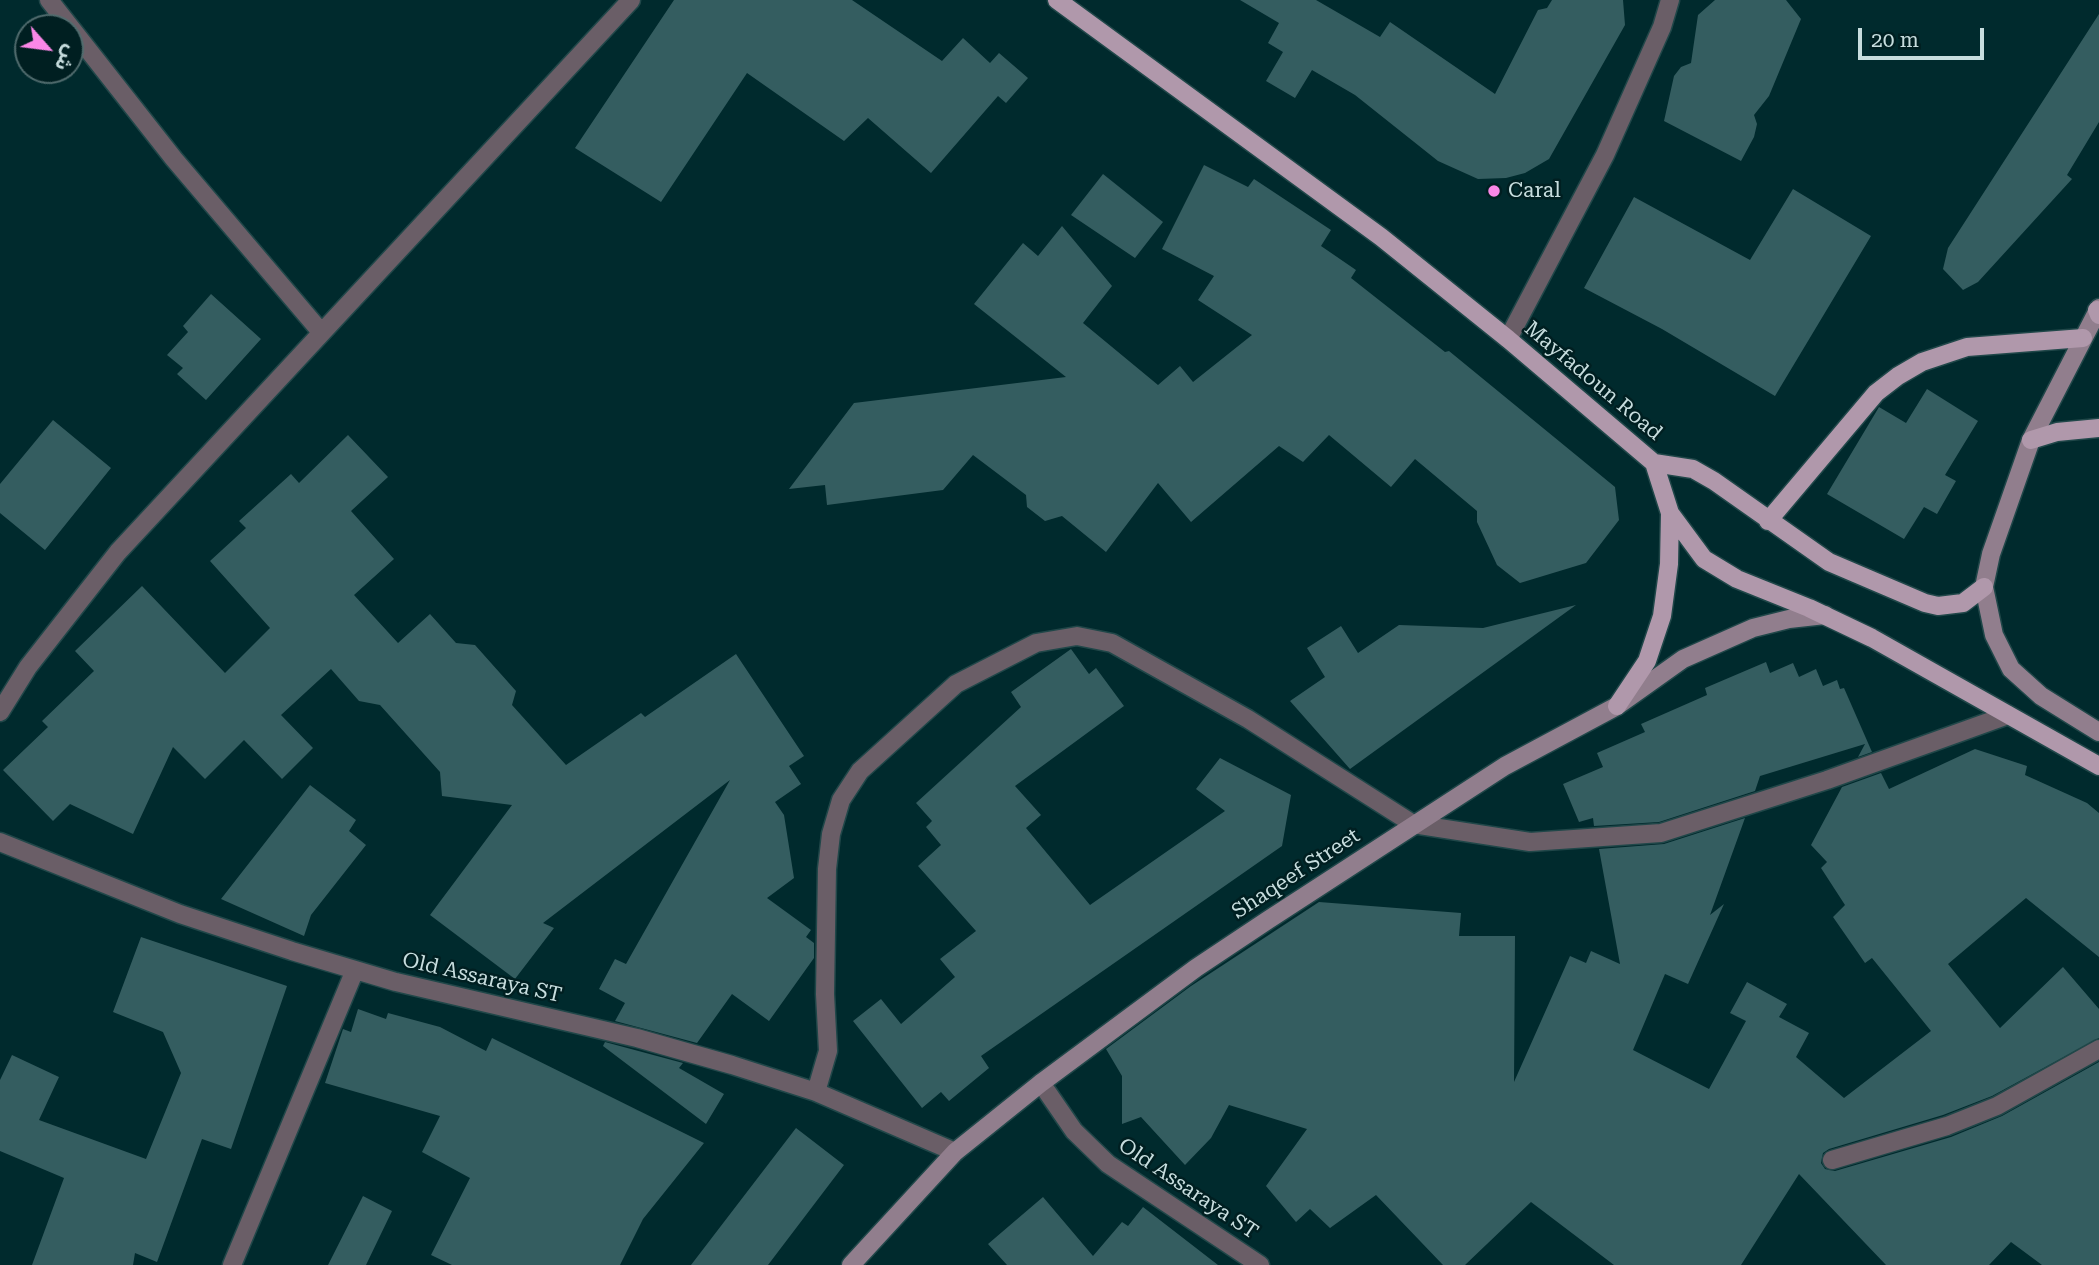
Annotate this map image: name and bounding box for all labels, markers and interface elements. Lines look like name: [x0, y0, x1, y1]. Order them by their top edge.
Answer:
north arrow: [14, 14, 84, 84]
scale bar: [1861, 14, 1987, 58]
text: 20 m: [1871, 28, 1919, 52]
text: ش: [50, 41, 82, 75]
place label: Caral: [1508, 178, 1561, 204]
marker: Caral: [1486, 183, 1502, 199]
street label: Mayfadoun Road: [1519, 316, 1667, 446]
street label: Shaqeef Street: [1227, 823, 1365, 925]
street label: Old Assaraya ST: [400, 947, 564, 1009]
street label: Old Assaraya ST: [1114, 1133, 1262, 1245]

